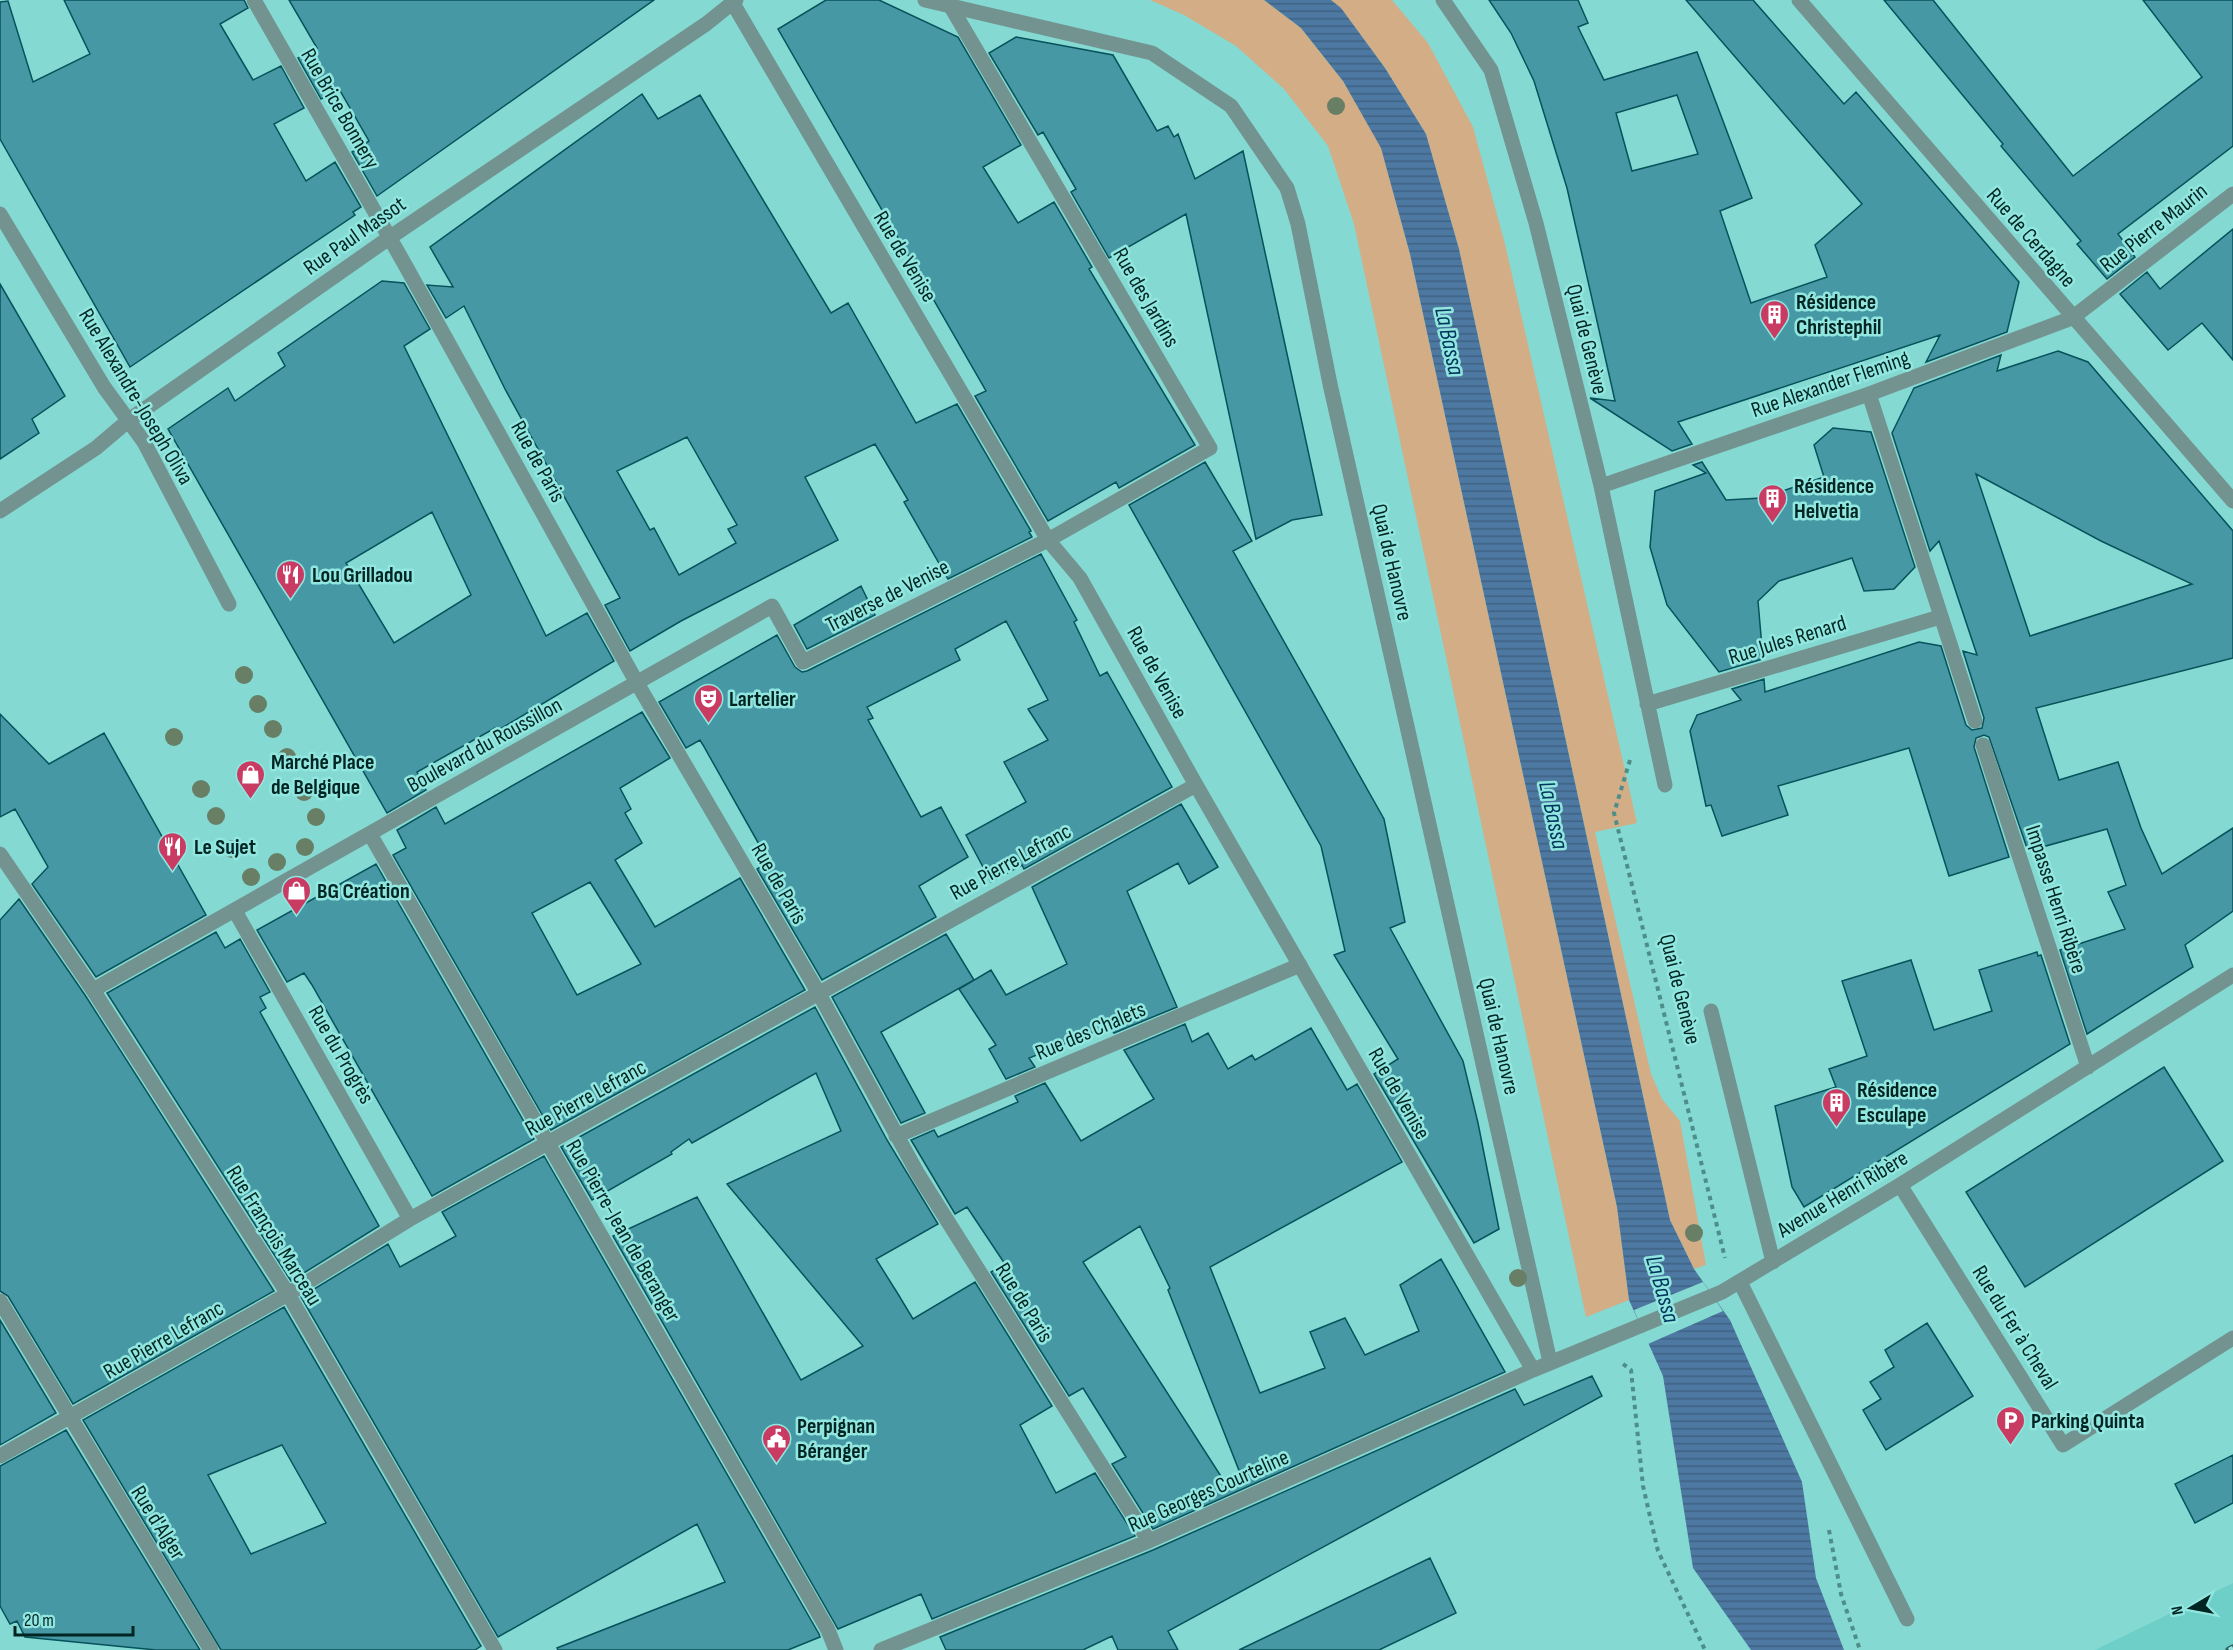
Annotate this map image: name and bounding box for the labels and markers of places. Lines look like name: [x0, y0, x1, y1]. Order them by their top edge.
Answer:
place label: Résidence Christephil: [1796, 289, 1882, 341]
building icon: Résidence Christephil: [1759, 298, 1791, 340]
place label: Résidence Helvetia: [1794, 473, 1874, 525]
building icon: Résidence Helvetia: [1757, 482, 1789, 524]
restaurant icon: Lou Grilladou: [275, 558, 307, 600]
place label: Lou Grilladou: [312, 562, 413, 589]
theatre icon: Lartelier: [692, 682, 724, 724]
place label: Lartelier: [729, 686, 796, 713]
place label: Marché Place de Belgique: [271, 749, 374, 801]
shop icon: Marché Place de Belgique: [234, 758, 266, 800]
restaurant icon: Le Sujet: [157, 830, 189, 872]
place label: Le Sujet: [194, 834, 256, 861]
shop icon: BG Création: [280, 874, 312, 916]
place label: BG Création: [317, 878, 410, 905]
place label: Résidence Esculape: [1857, 1077, 1937, 1129]
building icon: Résidence Esculape: [1820, 1086, 1852, 1128]
parking icon: Parking Quinta: [1994, 1404, 2026, 1446]
place label: Parking Quinta: [2031, 1408, 2144, 1435]
place label: Perpignan Béranger: [797, 1413, 875, 1465]
public building icon: Perpignan Béranger: [760, 1422, 792, 1464]

